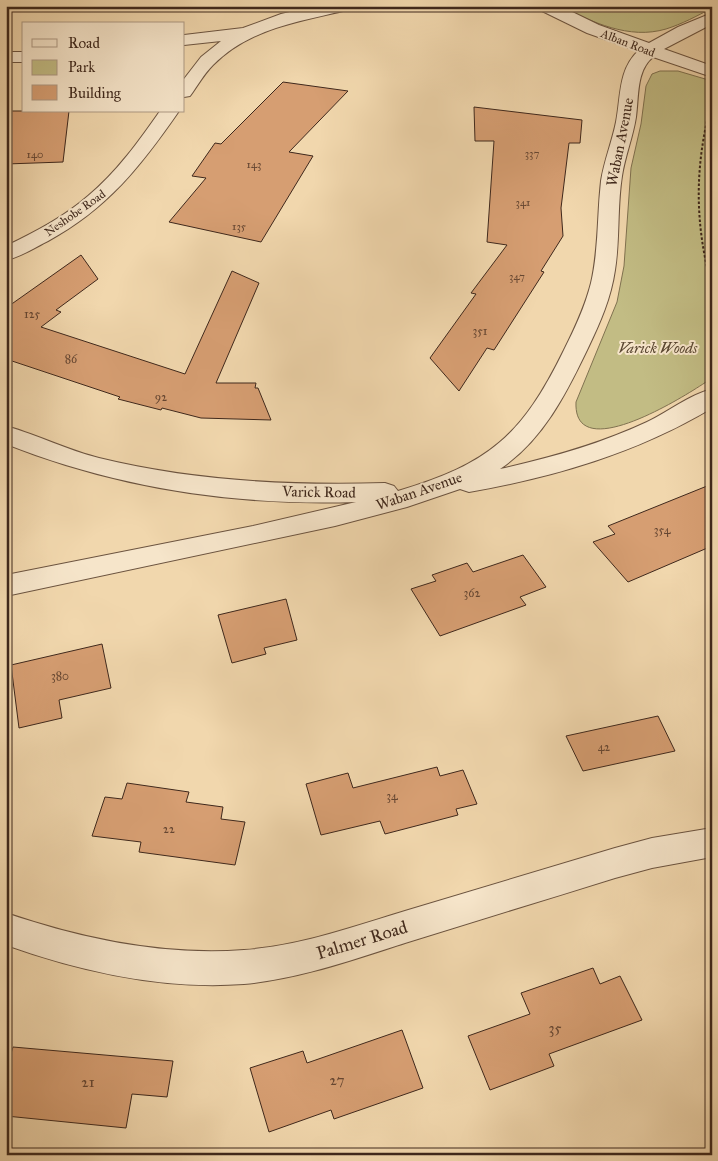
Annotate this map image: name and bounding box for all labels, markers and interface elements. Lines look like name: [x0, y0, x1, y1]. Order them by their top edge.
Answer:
legend: [22, 22, 185, 112]
street label: Alban Road: [598, 26, 657, 60]
text: Road: [68, 34, 100, 52]
text: Park: [68, 58, 95, 76]
text: Building: [68, 84, 122, 102]
street label: Waban Avenue: [603, 96, 637, 188]
house number: 337: [525, 147, 539, 160]
house number: 140: [27, 148, 43, 161]
house number: 143: [247, 158, 261, 171]
street label: Neshobe Road: [42, 187, 108, 239]
house number: 341: [516, 196, 530, 209]
house number: 135: [232, 220, 246, 233]
house number: 347: [509, 270, 525, 283]
house number: 125: [24, 307, 40, 321]
house number: 351: [472, 324, 488, 338]
park label: Varick Woods: [619, 339, 698, 357]
house number: 86: [65, 352, 78, 366]
house number: 92: [155, 390, 167, 404]
street label: Waban Avenue: [374, 468, 464, 514]
street label: Varick Road: [281, 482, 357, 502]
house number: 354: [654, 523, 671, 537]
house number: 362: [464, 586, 481, 600]
house number: 380: [51, 669, 69, 683]
house number: 42: [598, 740, 610, 754]
house number: 34: [386, 789, 398, 803]
house number: 22: [163, 822, 175, 836]
street label: Palmer Road: [314, 916, 410, 964]
house number: 35: [549, 1019, 562, 1037]
house number: 27: [330, 1071, 345, 1089]
house number: 21: [81, 1073, 95, 1091]

